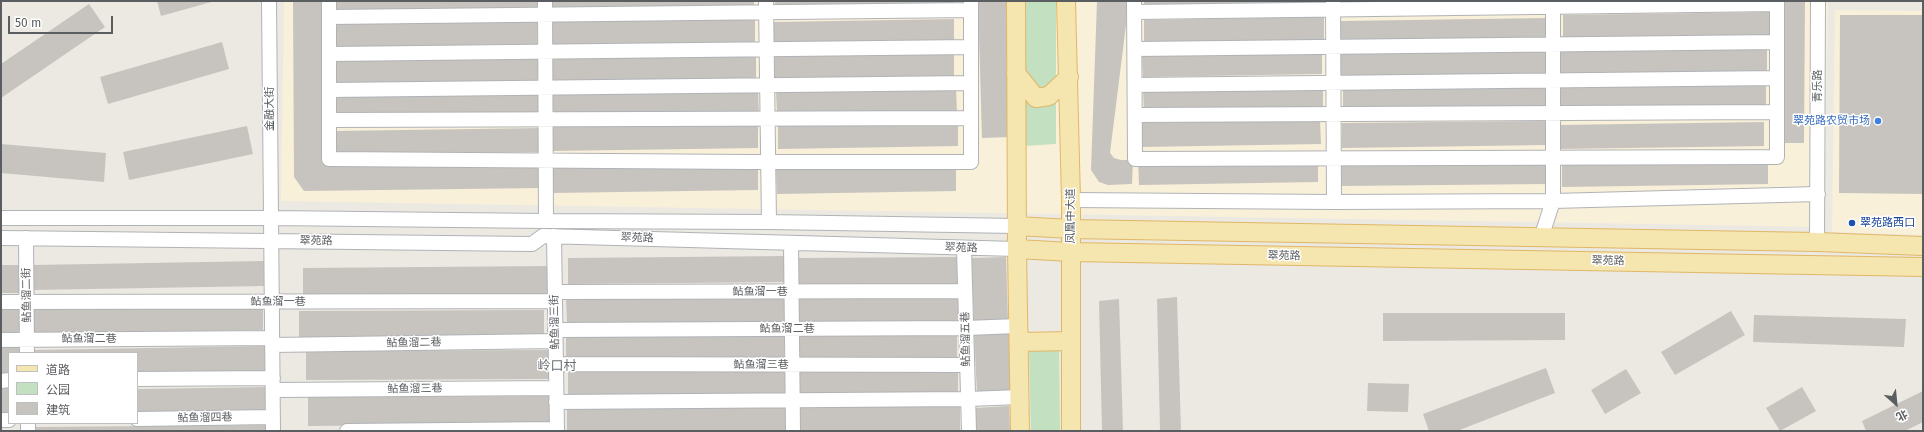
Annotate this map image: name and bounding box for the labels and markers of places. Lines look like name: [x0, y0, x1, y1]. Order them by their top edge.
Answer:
place label: 翠苑路农贸市场: [1793, 114, 1870, 128]
marker: 翠苑路农贸市场: [1873, 116, 1883, 126]
place label: 翠苑路西口: [1860, 216, 1915, 230]
marker: 翠苑路西口: [1847, 218, 1857, 228]

